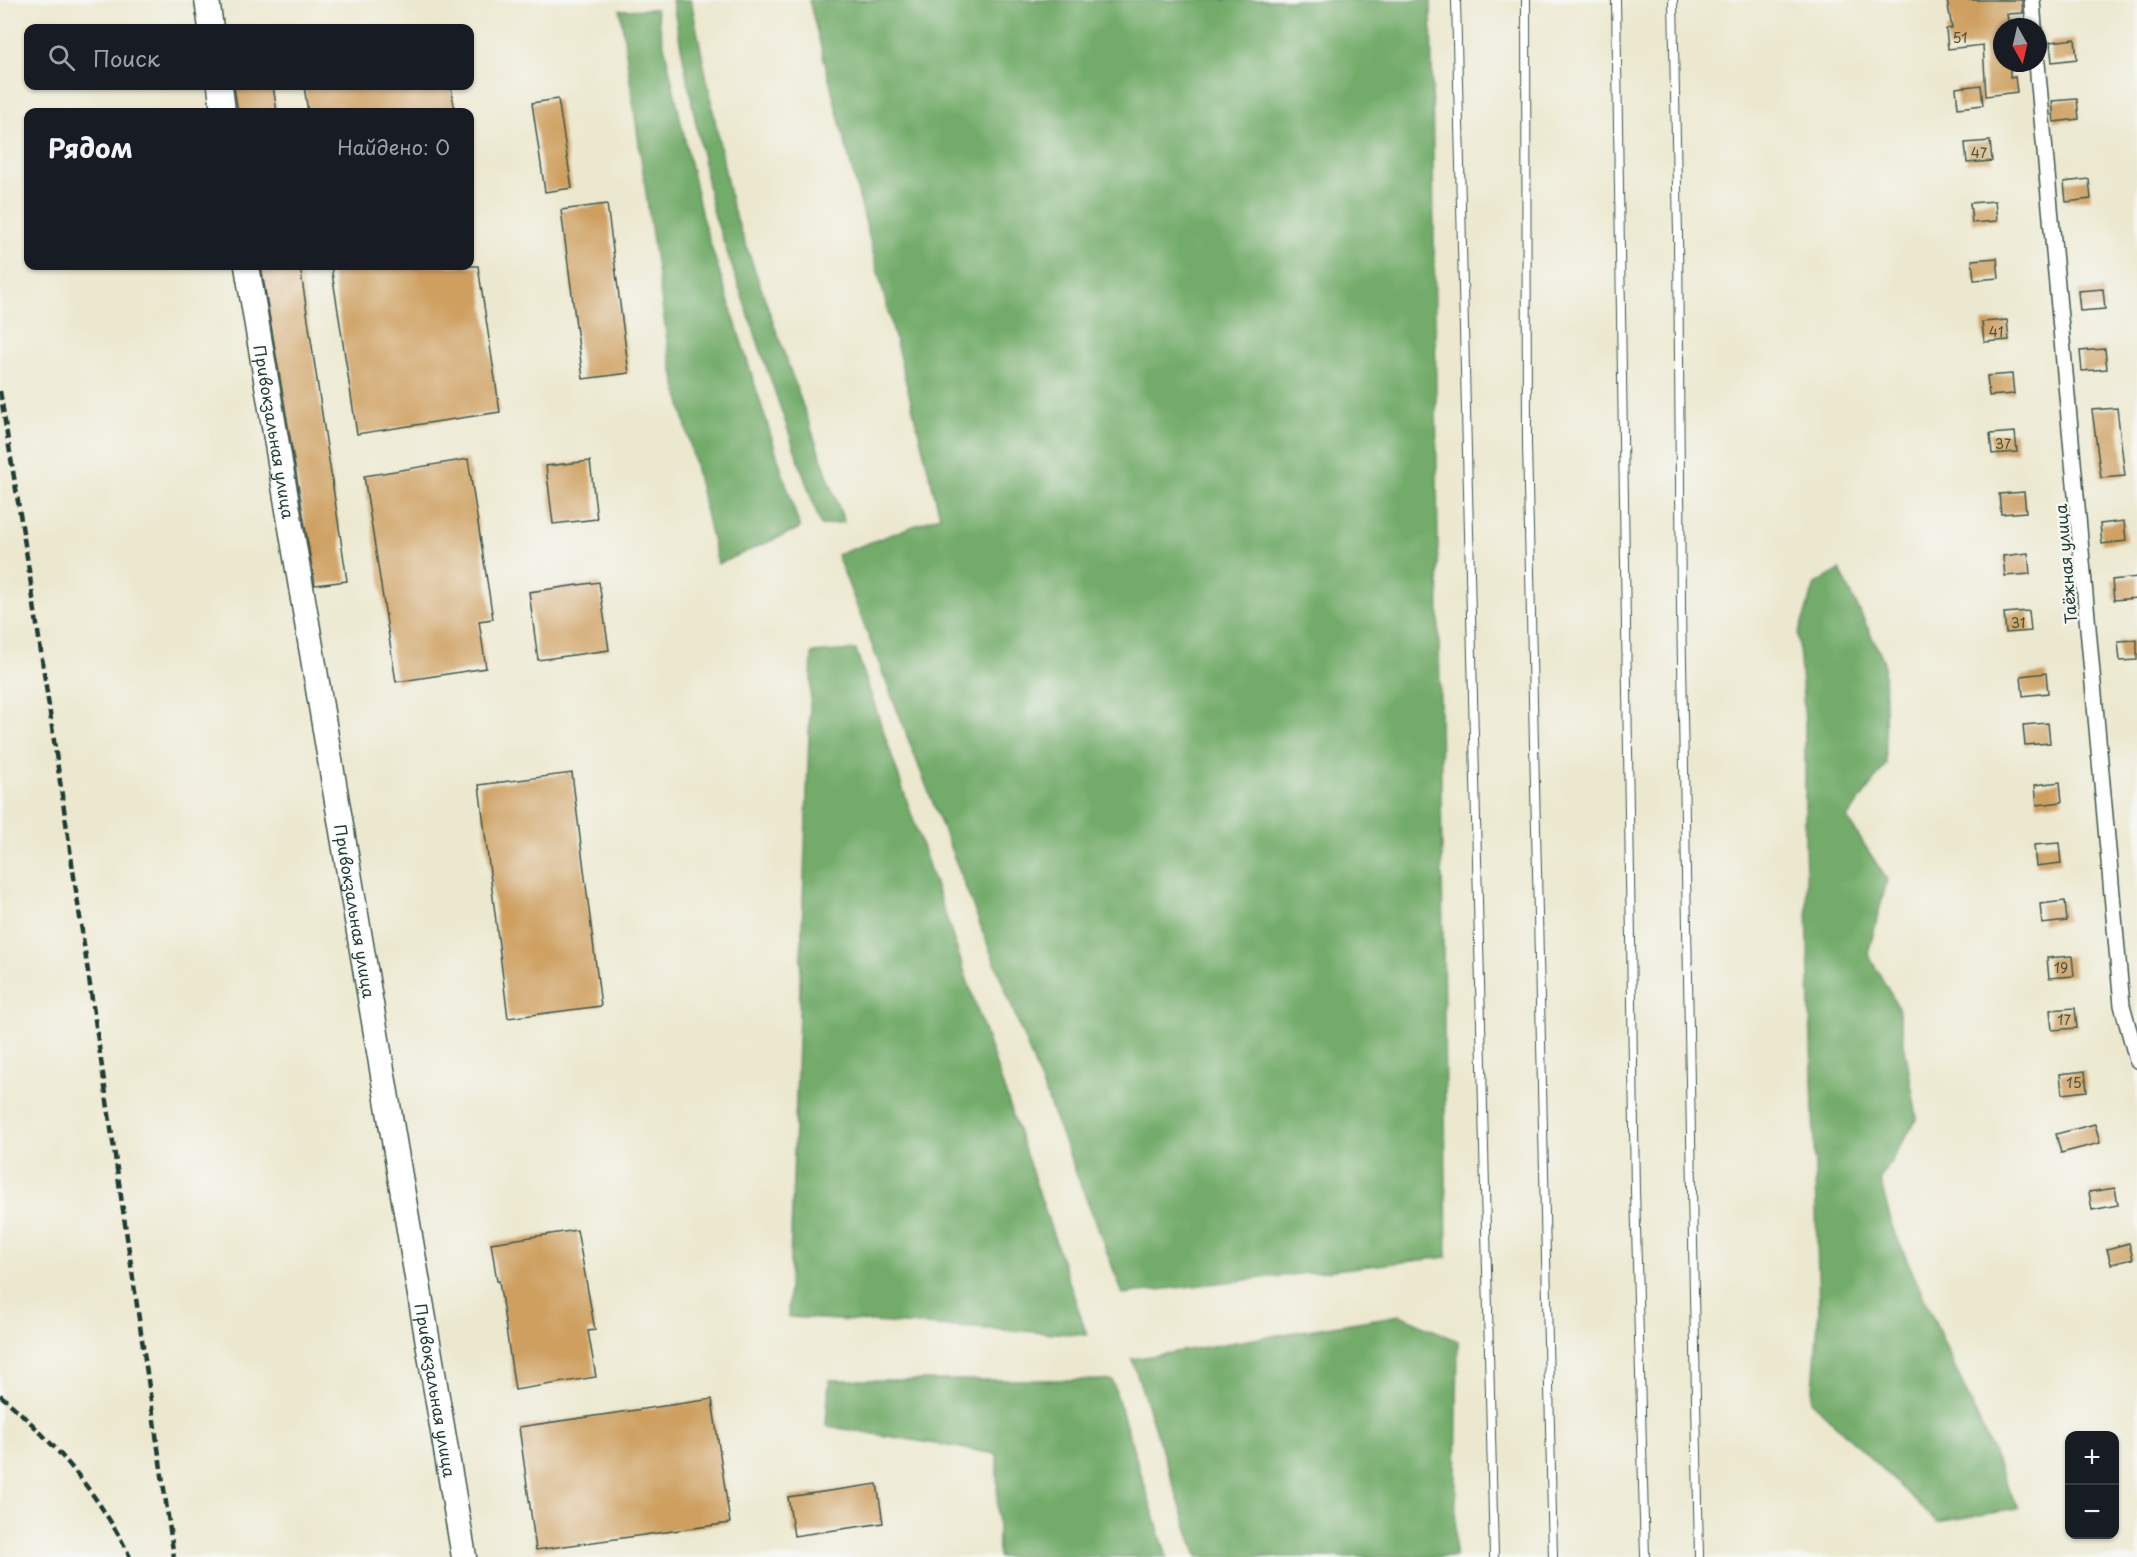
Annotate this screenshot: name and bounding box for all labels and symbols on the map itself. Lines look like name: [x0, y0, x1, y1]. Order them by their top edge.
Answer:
north arrow: [1993, 18, 2047, 72]
house number: 51: [1953, 27, 1967, 48]
house number: 47: [1971, 142, 1988, 163]
house number: 41: [1989, 321, 2003, 342]
street label: Привокзальная улица: [248, 343, 301, 520]
house number: 37: [1995, 433, 2012, 454]
street label: Таёжная улица: [2048, 503, 2082, 625]
house number: 31: [2011, 612, 2025, 633]
street label: Привокзальная улица: [329, 822, 382, 1000]
house number: 19: [2054, 957, 2068, 978]
house number: 17: [2057, 1009, 2071, 1030]
house number: 15: [2066, 1072, 2082, 1093]
street label: Привокзальная улица: [410, 1301, 462, 1479]

